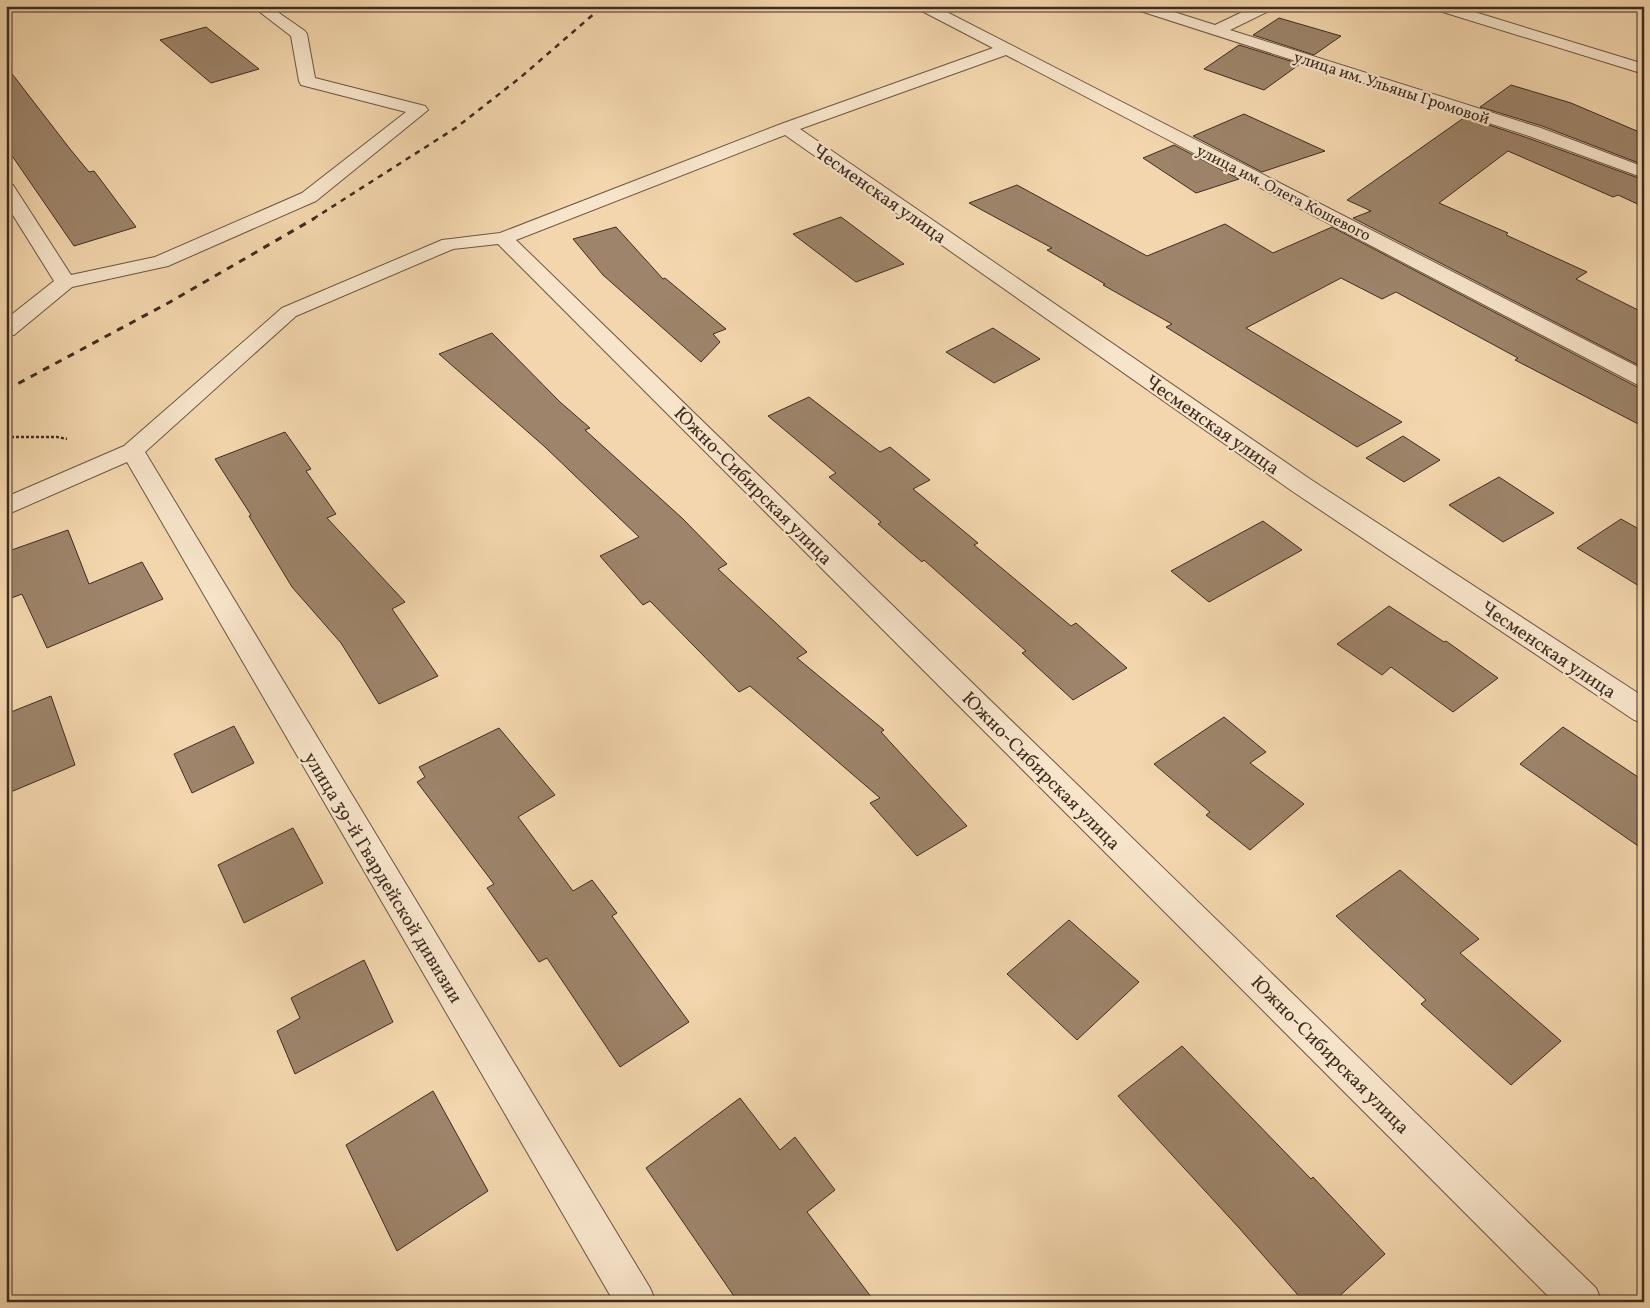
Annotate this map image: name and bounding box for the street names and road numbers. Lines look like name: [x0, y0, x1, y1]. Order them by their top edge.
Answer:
street label: улица им. Ульяны Громовой: [1291, 47, 1492, 131]
street label: Чесменская улица: [806, 139, 951, 251]
street label: улица им. Олега Кошевого: [1192, 140, 1374, 247]
street label: Чесменская улица: [1139, 370, 1284, 482]
street label: Южно-Сибирская улица: [667, 401, 838, 572]
street label: Чесменская улица: [1475, 596, 1621, 706]
street label: Южно-Сибирская улица: [955, 686, 1126, 857]
street label: улица 39-й Гвардейской дивизии: [297, 747, 468, 1009]
street label: Южно-Сибирская улица: [1244, 970, 1415, 1141]

